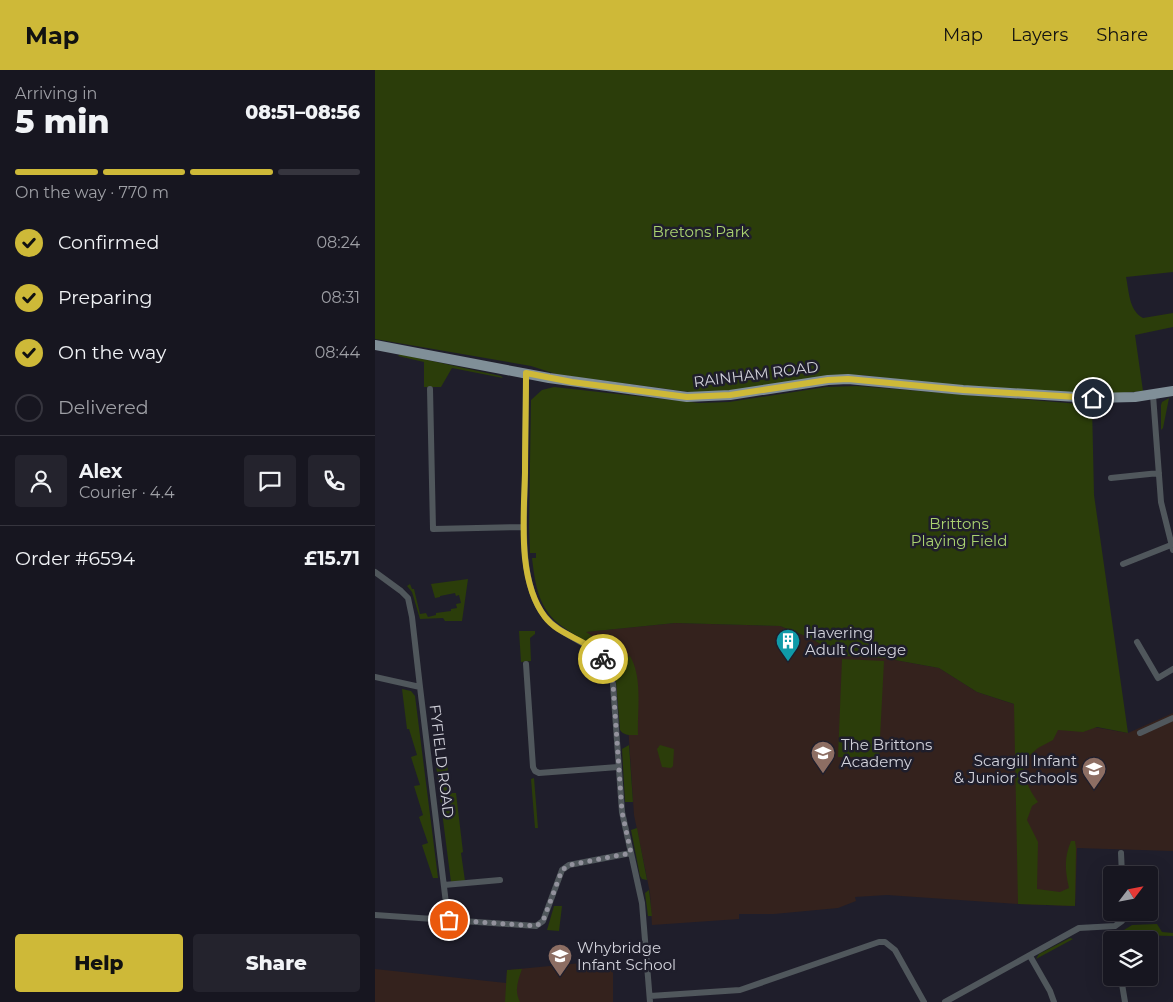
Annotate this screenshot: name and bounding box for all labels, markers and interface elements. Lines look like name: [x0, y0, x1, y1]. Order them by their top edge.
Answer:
text: Map: [25, 21, 79, 50]
text: Map: [943, 24, 983, 46]
text: Layers: [1011, 24, 1068, 46]
text: Share: [1096, 24, 1148, 46]
text: Arriving in: [15, 84, 97, 103]
text: 08:51–08:56: [245, 101, 360, 124]
text: 5 min: [15, 102, 109, 141]
text: On the way · 770 m: [15, 183, 169, 202]
park label: Bretons Park: [652, 222, 750, 241]
icon: check: [15, 229, 43, 257]
text: Confirmed: [58, 231, 159, 254]
text: 08:24: [317, 233, 360, 252]
icon: check: [15, 284, 43, 312]
text: Preparing: [58, 286, 153, 309]
text: 08:31: [321, 288, 360, 307]
icon: check: [15, 339, 43, 367]
text: On the way: [58, 341, 166, 364]
text: 08:44: [315, 343, 360, 362]
street label: RAINHAM ROAD: [692, 357, 820, 391]
pin: [1072, 377, 1114, 419]
icon: home: [1079, 384, 1107, 412]
text: Delivered: [58, 396, 149, 419]
button: person: [15, 455, 67, 507]
button: chat: [244, 455, 296, 507]
button: phone: [308, 455, 360, 507]
text: Alex: [79, 460, 122, 483]
text: Courier · 4.4: [79, 483, 175, 502]
park label: Brittons Playing Field: [911, 514, 1007, 550]
text: Order #6594: [15, 547, 135, 570]
text: £15.71: [304, 547, 360, 570]
place label: Havering Adult College: [805, 623, 906, 659]
building icon: Havering Adult College: [775, 628, 801, 662]
courier: [578, 634, 628, 684]
icon: bike: [589, 645, 617, 673]
street label: FYFIELD ROAD: [426, 703, 458, 819]
place label: The Brittons Academy: [841, 735, 932, 771]
school or university icon: The Brittons Academy: [810, 740, 836, 774]
place label: Scargill Infant & Junior Schools: [954, 751, 1077, 787]
school or university icon: Scargill Infant & Junior Schools: [1081, 756, 1107, 790]
north arrow: [1103, 866, 1157, 921]
map controls: [1103, 866, 1158, 986]
pin: [428, 899, 470, 941]
icon: bag: [435, 906, 463, 934]
button: layers: [1103, 931, 1158, 986]
button: Help: [15, 934, 183, 992]
button: Share: [193, 934, 360, 992]
place label: Whybridge Infant School: [577, 938, 676, 974]
school or university icon: Whybridge Infant School: [547, 943, 573, 977]

